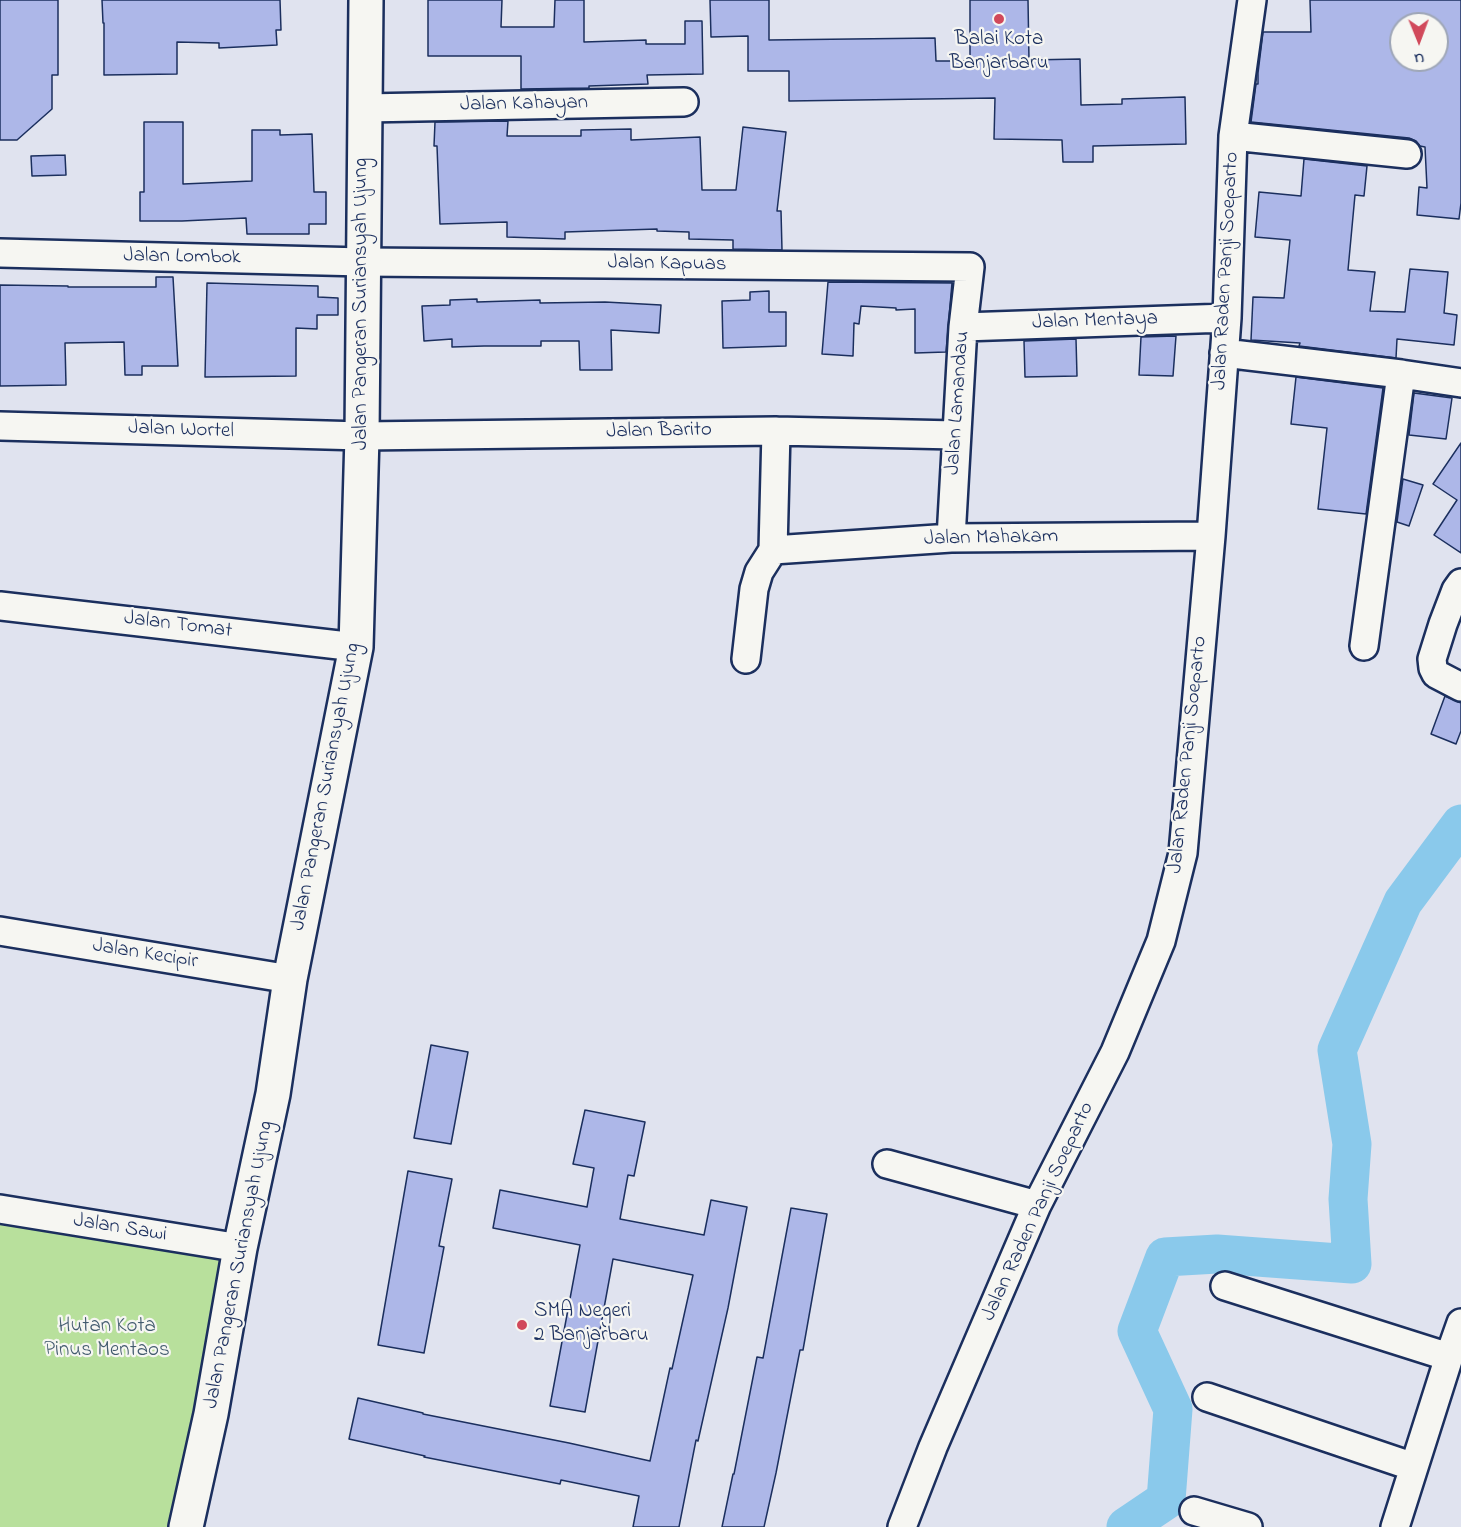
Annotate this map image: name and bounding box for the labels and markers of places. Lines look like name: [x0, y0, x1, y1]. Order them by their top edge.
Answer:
marker: Balai Kota Banjarbaru: [992, 12, 1006, 26]
place label: Balai Kota Banjarbaru: [950, 28, 1048, 78]
place label: SMA Negeri 2 Banjarbaru: [534, 1300, 648, 1350]
marker: SMA Negeri 2 Banjarbaru: [515, 1318, 529, 1332]

